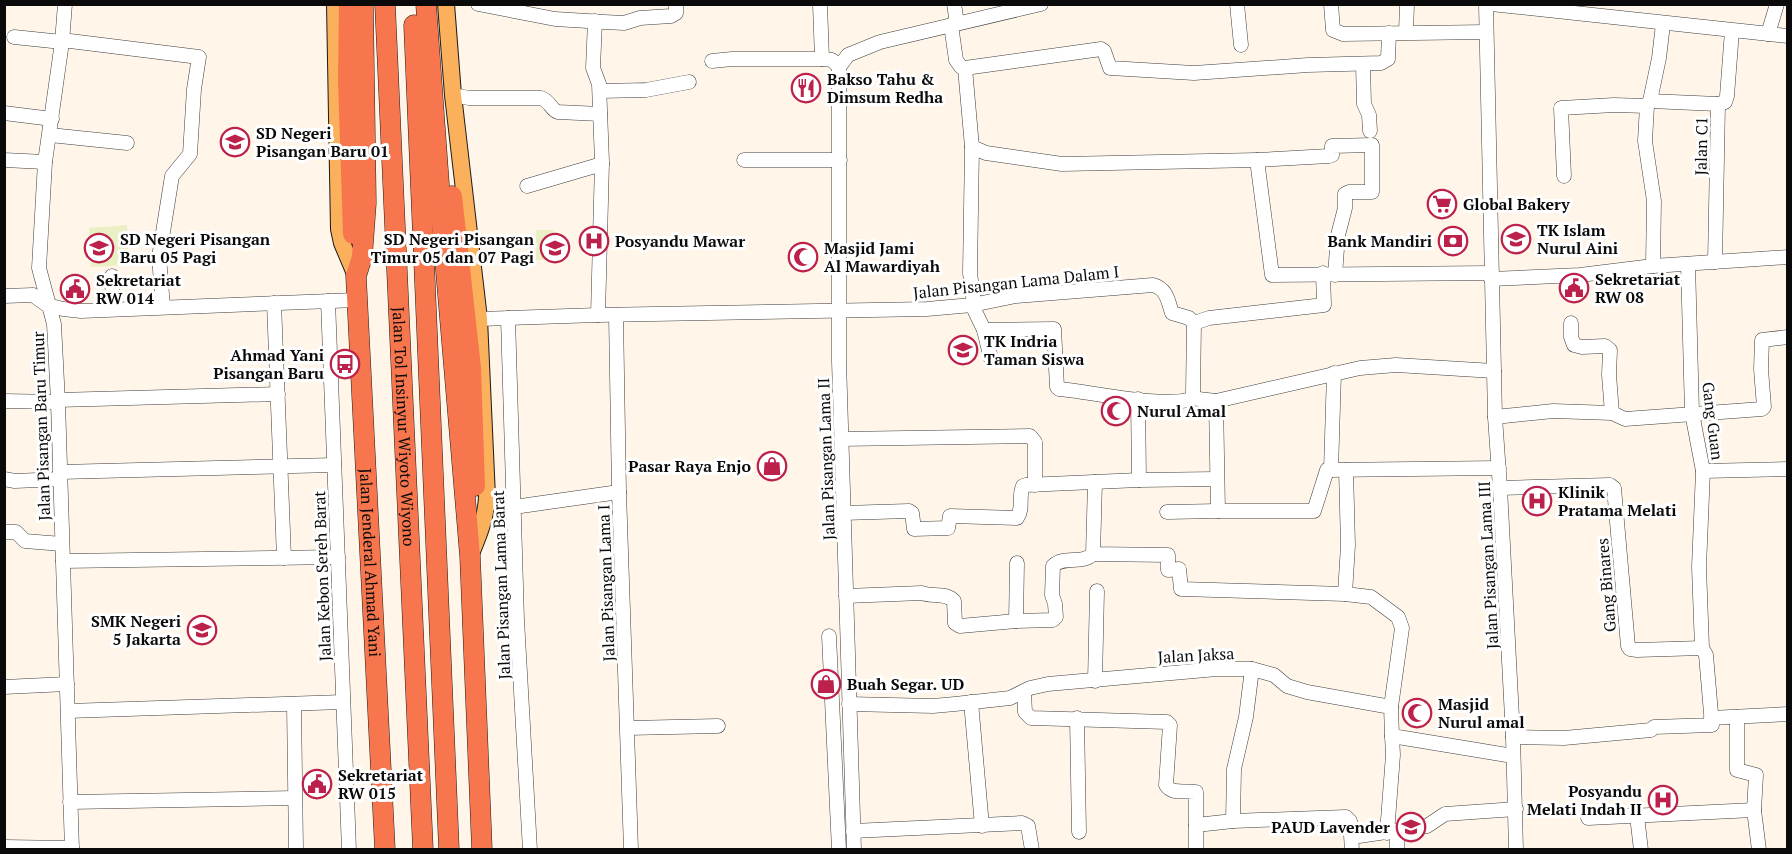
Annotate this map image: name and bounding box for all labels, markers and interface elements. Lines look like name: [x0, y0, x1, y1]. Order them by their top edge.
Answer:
place label: Bakso Tahu & Dimsum Redha: [827, 68, 943, 108]
restaurant icon: Bakso Tahu & Dimsum Redha: [790, 72, 822, 104]
street label: Jalan C1: [1689, 116, 1713, 176]
place label: SD Negeri Pisangan Baru 01: [256, 122, 389, 162]
school or university icon: SD Negeri Pisangan Baru 01: [219, 126, 251, 158]
supermarket icon: Global Bakery: [1426, 188, 1458, 220]
place label: Global Bakery: [1463, 193, 1570, 215]
place label: TK Islam Nurul Aini: [1537, 219, 1618, 259]
school or university icon: TK Islam Nurul Aini: [1500, 223, 1532, 255]
hospital icon: Posyandu Mawar: [578, 225, 610, 257]
bank icon: Bank Mandiri: [1437, 225, 1469, 257]
place label: SD Negeri Pisangan Baru 05 Pagi: [120, 228, 271, 268]
place label: SD Negeri Pisangan Timur 05 dan 07 Pagi: [371, 228, 535, 268]
place label: Posyandu Mawar: [615, 230, 745, 252]
place label: Bank Mandiri: [1328, 230, 1432, 252]
school or university icon: SD Negeri Pisangan Baru 05 Pagi: [83, 232, 115, 264]
school or university icon: SD Negeri Pisangan Timur 05 dan 07 Pagi: [539, 232, 571, 264]
place label: Masjid Jami Al Mawardiyah: [824, 237, 941, 277]
mosque icon: Masjid Jami Al Mawardiyah: [787, 241, 819, 273]
street label: Jalan Pisangan Lama Dalam I: [912, 260, 1120, 304]
place label: Sekretariat RW 08: [1595, 268, 1681, 308]
place label: Sekretariat RW 014: [96, 269, 182, 309]
public building icon: Sekretariat RW 08: [1558, 272, 1590, 304]
public building icon: Sekretariat RW 014: [59, 273, 91, 305]
street label: Jalan Tol Insinyur Wiyoto Wiyono: [388, 306, 420, 547]
street label: Jalan Pisangan Baru Timur: [27, 330, 55, 521]
place label: TK Indria Taman Siswa: [984, 330, 1084, 370]
school or university icon: TK Indria Taman Siswa: [947, 334, 979, 366]
place label: Ahmad Yani Pisangan Baru: [213, 344, 324, 384]
bus stop icon: Ahmad Yani Pisangan Baru: [329, 348, 361, 380]
street label: Jalan Pisangan Lama II: [812, 377, 840, 541]
street label: Gang Guan: [1697, 381, 1729, 462]
mosque icon: Nurul Amal: [1100, 395, 1132, 427]
place label: Nurul Amal: [1137, 400, 1226, 422]
shop icon: Pasar Raya Enjo: [756, 450, 788, 482]
place label: Pasar Raya Enjo: [628, 455, 751, 477]
street label: Jalan Jenderal Ahmad Yani: [355, 468, 386, 658]
street label: Jalan Pisangan Lama III: [1473, 480, 1503, 650]
place label: Klinik Pratama Melati: [1558, 481, 1677, 521]
hospital icon: Klinik Pratama Melati: [1521, 485, 1553, 517]
street label: Jalan Kebon Sereh Barat: [308, 490, 336, 662]
street label: Jalan Pisangan Lama Barat: [487, 490, 515, 680]
street label: Jalan Pisangan Lama I: [592, 504, 620, 662]
street label: Gang Binares: [1591, 537, 1621, 633]
place label: SMK Negeri 5 Jakarta: [91, 610, 181, 650]
school or university icon: SMK Negeri 5 Jakarta: [186, 614, 218, 646]
street label: Jalan Jaksa: [1157, 642, 1235, 668]
shop icon: Buah Segar. UD: [810, 668, 842, 700]
place label: Buah Segar. UD: [847, 673, 964, 695]
place label: Masjid Nurul amal: [1438, 693, 1524, 733]
mosque icon: Masjid Nurul amal: [1401, 697, 1433, 729]
place label: Sekretariat RW 015: [338, 764, 424, 804]
public building icon: Sekretariat RW 015: [301, 768, 333, 800]
place label: Posyandu Melati Indah II: [1527, 780, 1642, 820]
hospital icon: Posyandu Melati Indah II: [1647, 784, 1679, 816]
school or university icon: PAUD Lavender: [1395, 811, 1427, 843]
place label: PAUD Lavender: [1271, 816, 1390, 838]

